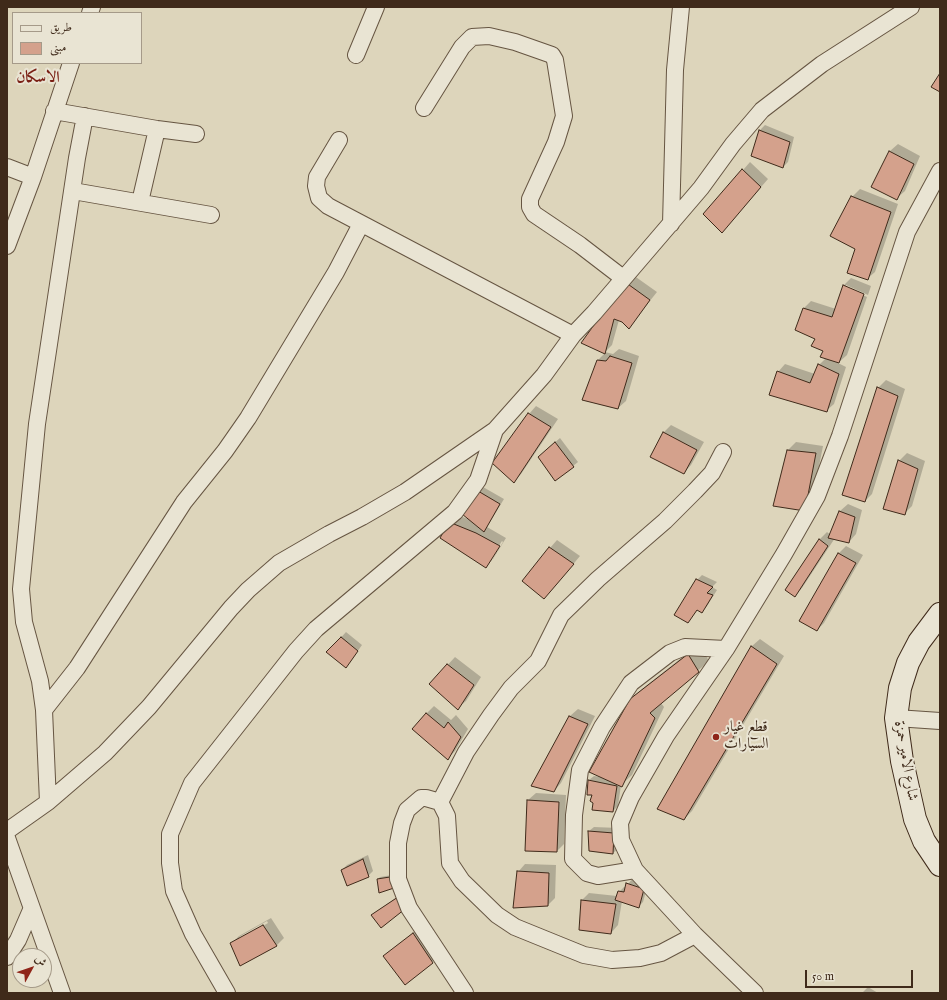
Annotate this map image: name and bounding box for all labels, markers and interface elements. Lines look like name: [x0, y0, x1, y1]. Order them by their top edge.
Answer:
legend: [12, 12, 142, 64]
text: طريق: [50, 20, 72, 35]
text: مبنى: [50, 40, 66, 55]
district label: الاسكان: [16, 69, 60, 89]
place label: قطع غيار السيارات: [724, 719, 769, 754]
street label: شارع الامير حمزة: [889, 719, 921, 803]
marker: قطع غيار السيارات: [711, 732, 721, 742]
north arrow: [12, 948, 52, 988]
text: ش: [32, 952, 49, 970]
scale bar: [807, 962, 915, 988]
text: 50 m: [812, 969, 834, 984]

